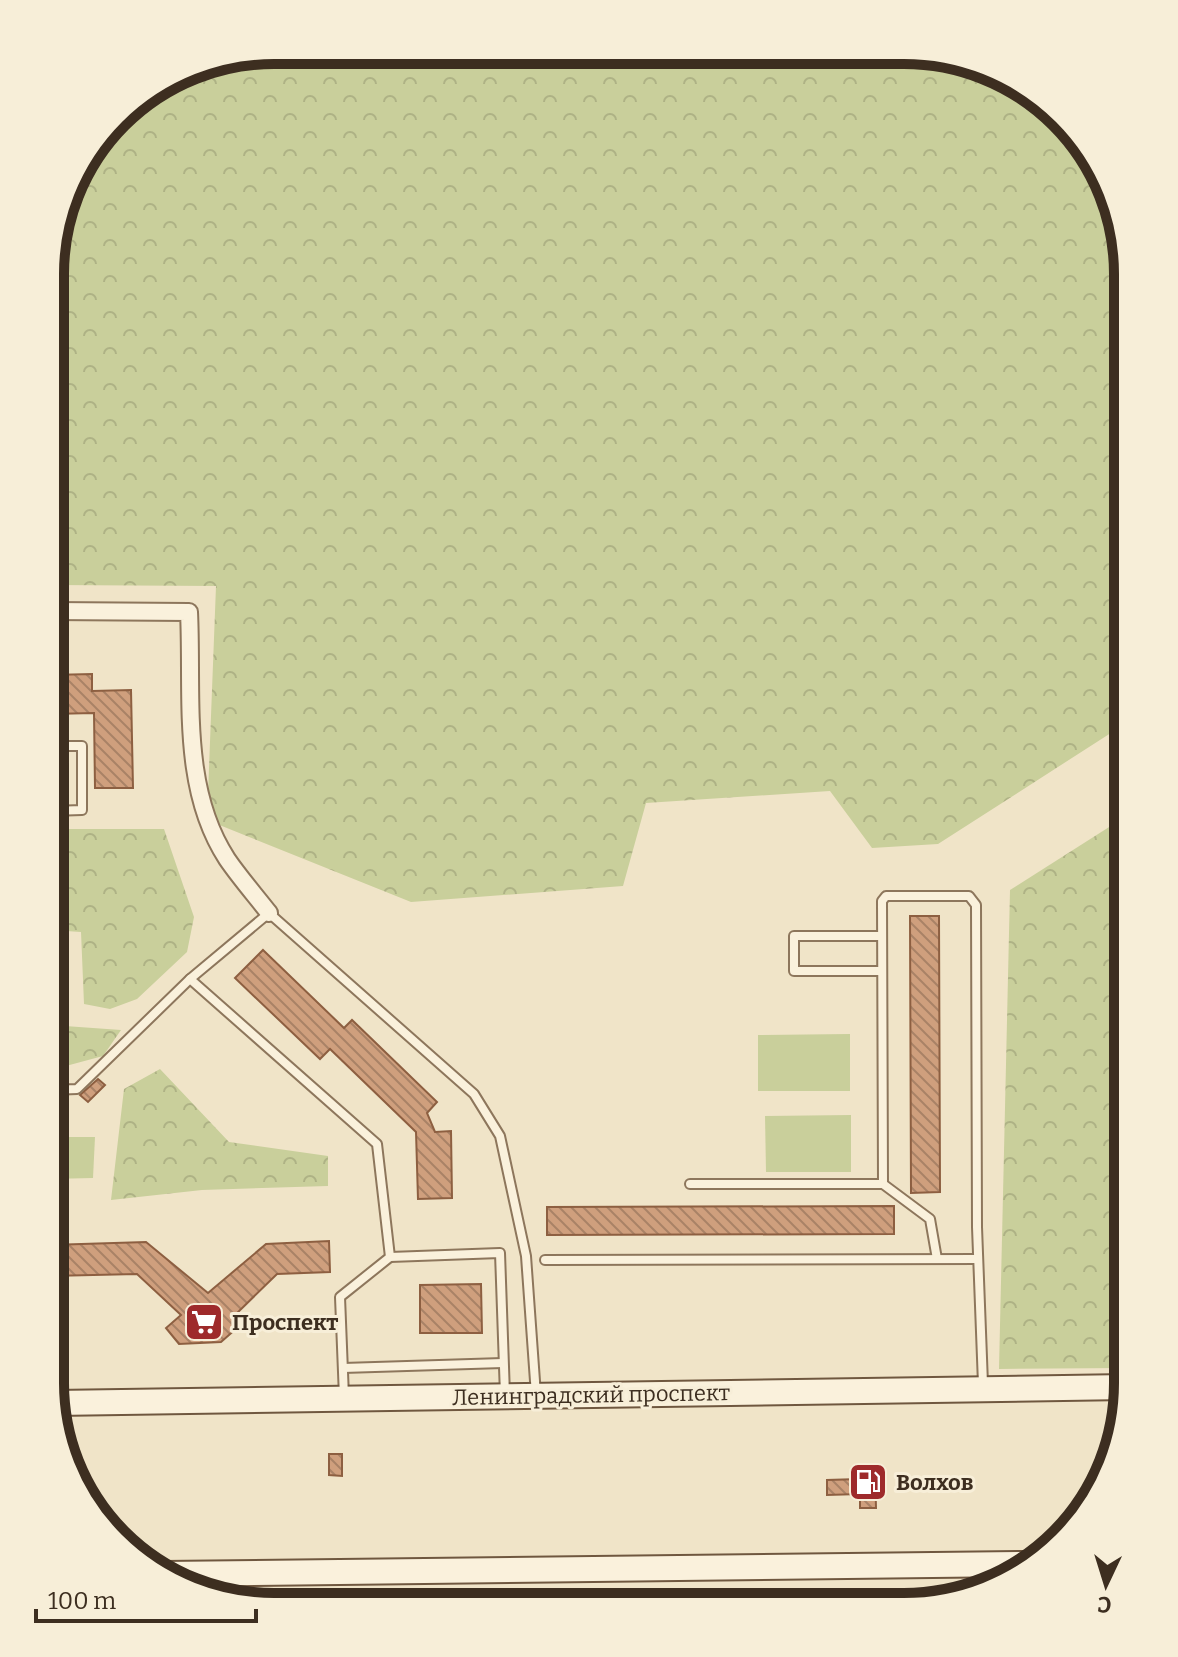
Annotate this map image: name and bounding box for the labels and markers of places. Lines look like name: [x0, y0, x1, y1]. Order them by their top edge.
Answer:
supermarket icon: Проспект: [183, 1301, 225, 1343]
place label: Проспект: [232, 1309, 338, 1336]
fuel station icon: Волхов: [847, 1461, 889, 1503]
place label: Волхов: [896, 1469, 974, 1496]

